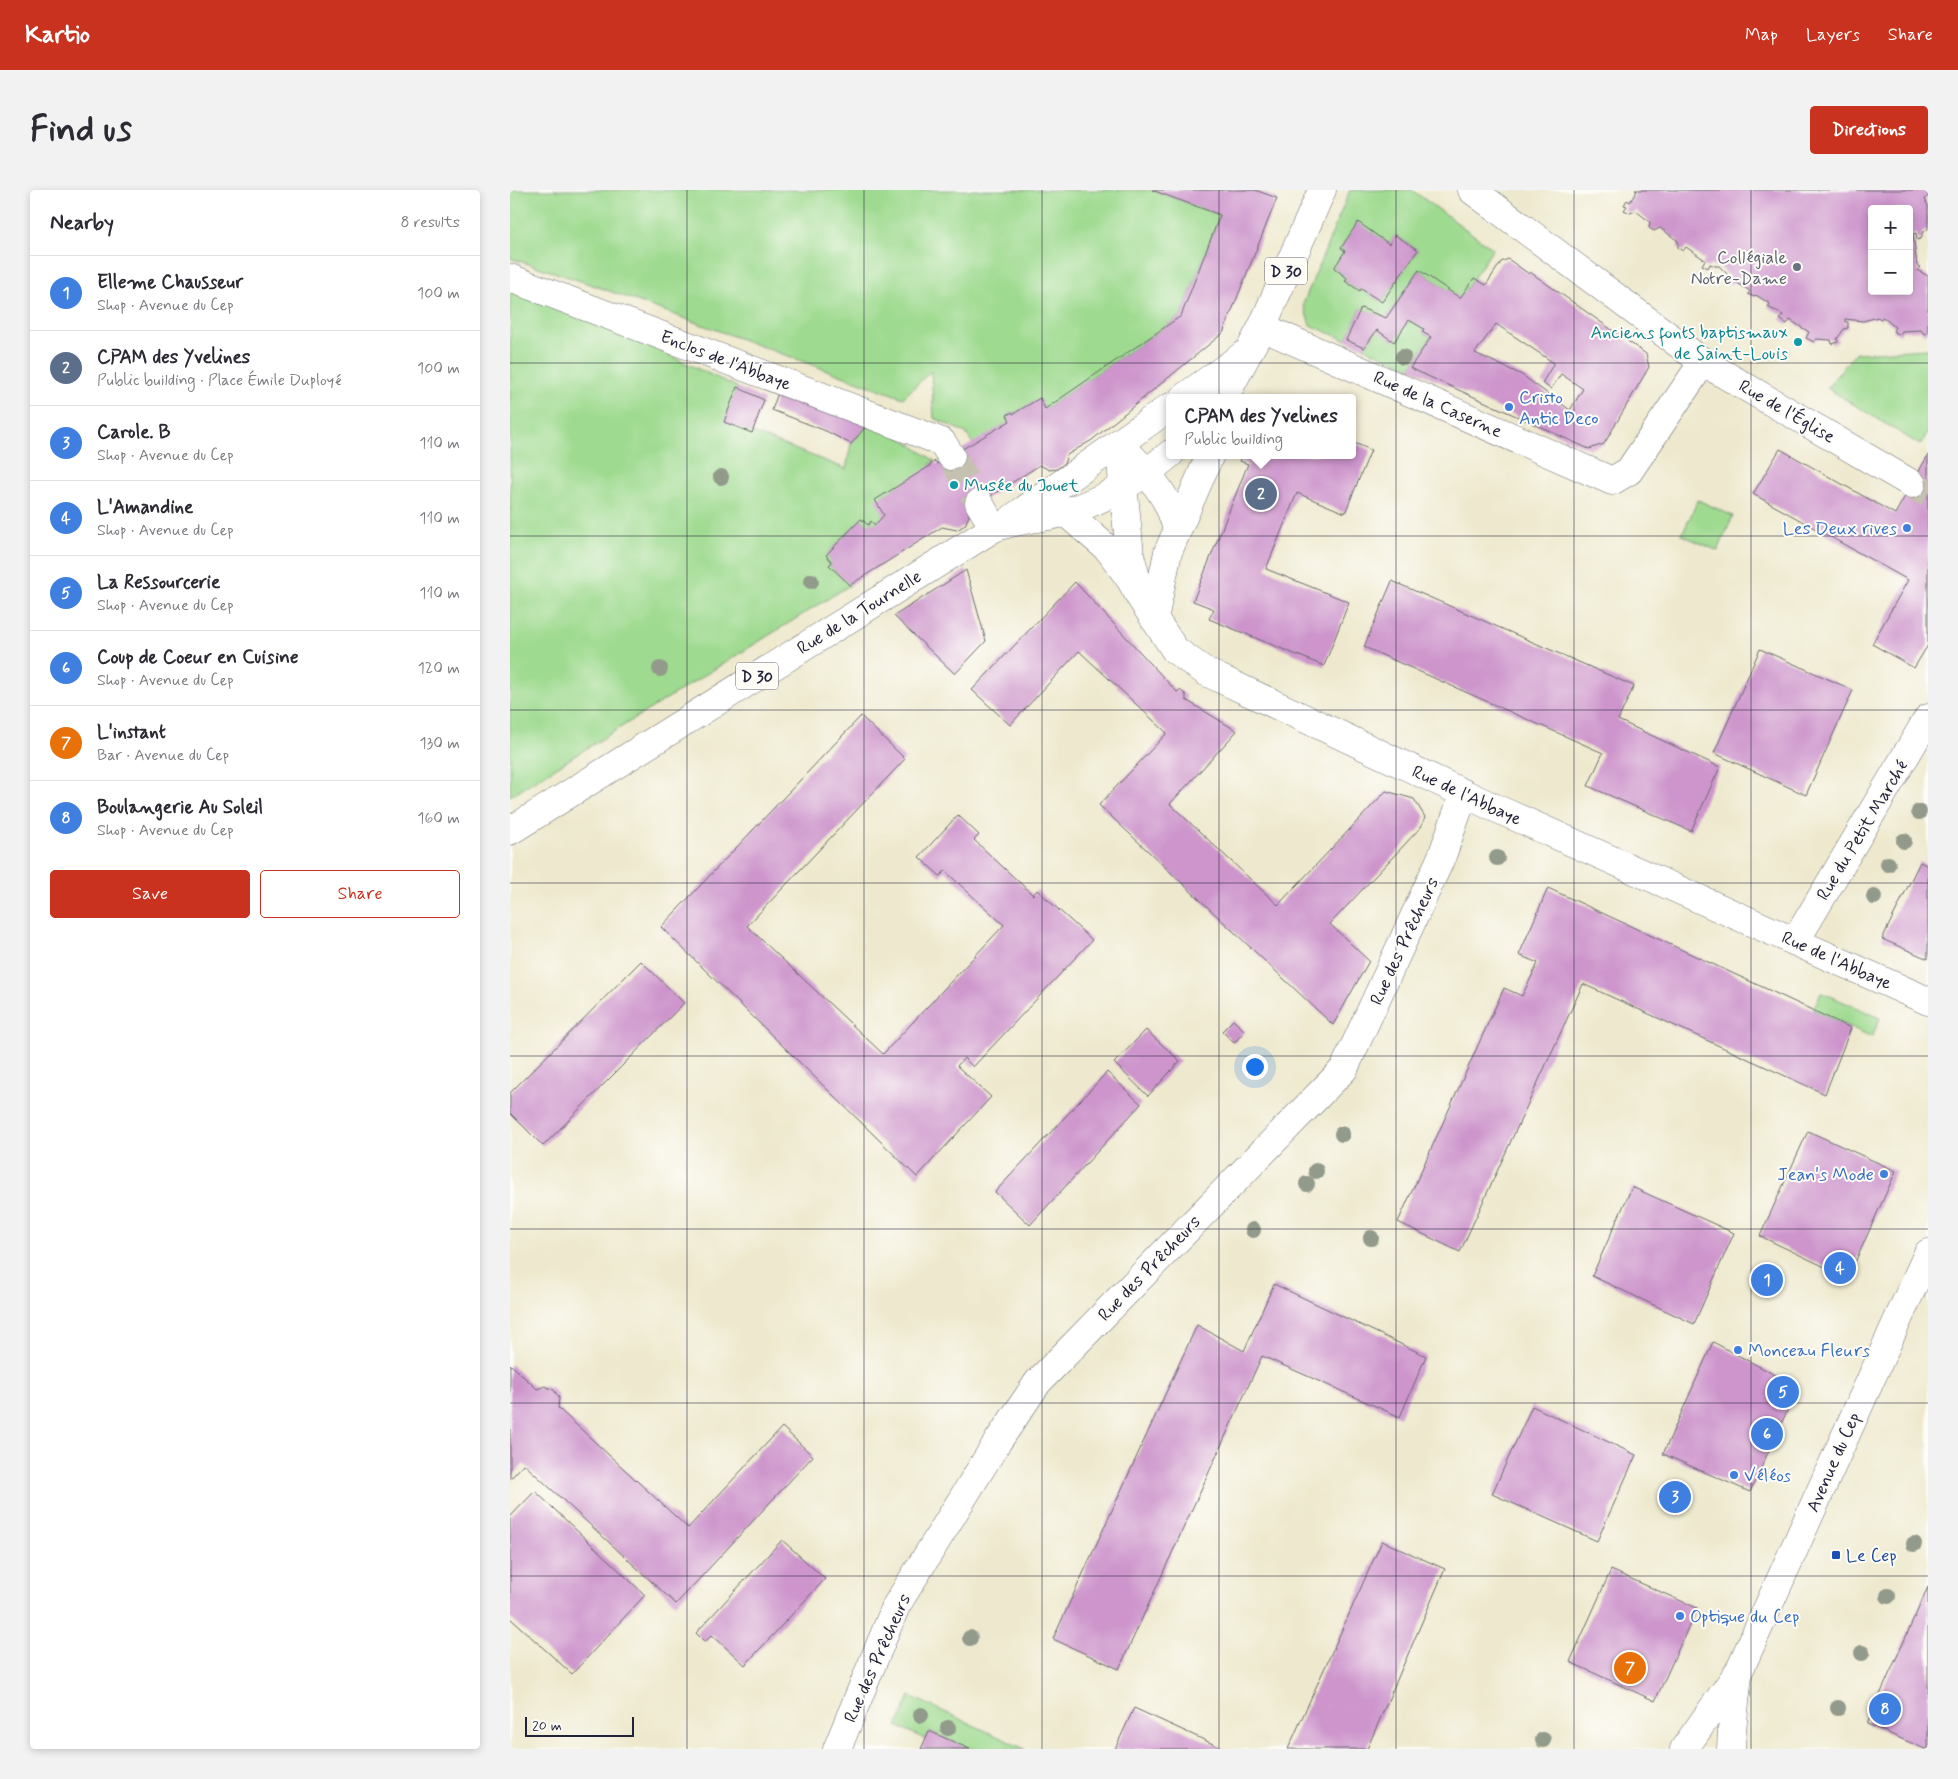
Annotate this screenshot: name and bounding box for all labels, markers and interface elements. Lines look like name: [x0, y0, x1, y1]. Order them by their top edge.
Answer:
text: Kartio: [25, 20, 90, 51]
text: Map: [1745, 23, 1778, 47]
text: Layers: [1806, 23, 1860, 47]
text: Share: [1888, 23, 1933, 47]
button: Directions: [1810, 106, 1928, 154]
text: Find us: [30, 107, 132, 153]
map controls: [1868, 205, 1913, 295]
button: +: [1868, 205, 1913, 250]
text: Nearby: [50, 209, 114, 237]
text: 8 results: [400, 212, 460, 233]
place label: Collégiale Notre-Dame: [1691, 246, 1787, 291]
button: −: [1868, 250, 1913, 295]
road number: D 30: [1265, 258, 1307, 284]
marker: Collégiale Notre-Dame: [1791, 261, 1803, 273]
text: Elleme Chausseur: [97, 270, 243, 295]
text: 1: [62, 283, 70, 304]
text: 100 m: [417, 283, 460, 304]
text: Shop · Avenue du Cep: [97, 295, 234, 316]
place label: Anciens fonts baptismaux de Saint-Louis: [1591, 321, 1788, 366]
street label: Enclos de l'Abbaye: [657, 325, 795, 397]
marker: Anciens fonts baptismaux de Saint-Louis: [1792, 336, 1804, 348]
text: CPAM des Yvelines: [97, 345, 250, 370]
text: 2: [62, 358, 70, 379]
text: 100 m: [417, 358, 460, 379]
street label: Rue de la Caserne: [1370, 366, 1506, 444]
text: Public building · Place Émile Duployé: [97, 370, 341, 391]
street label: Rue de l'Église: [1734, 375, 1839, 449]
place label: Cristo Antic Deco: [1519, 386, 1599, 431]
popup: [1166, 394, 1356, 459]
marker: Cristo Antic Deco: [1503, 401, 1515, 413]
text: CPAM des Yvelines: [1184, 404, 1338, 429]
text: Carole. B: [97, 420, 171, 445]
text: Public building: [1184, 429, 1283, 450]
text: 3: [62, 433, 70, 454]
text: 110 m: [419, 433, 460, 454]
text: Shop · Avenue du Cep: [97, 445, 234, 466]
place label: Musée du Jouet: [964, 474, 1080, 498]
pin: 2: [1245, 475, 1277, 513]
marker: Musée du Jouet: [948, 479, 960, 491]
text: L'Amandine: [97, 495, 193, 520]
text: 4: [61, 508, 71, 529]
text: 110 m: [419, 508, 460, 529]
place label: Les Deux rives: [1783, 517, 1897, 541]
text: Shop · Avenue du Cep: [97, 520, 234, 541]
marker: Les Deux rives: [1901, 522, 1913, 534]
street label: Rue de la Tournelle: [793, 565, 926, 661]
text: La Ressourcerie: [97, 570, 220, 595]
text: 5: [61, 583, 71, 604]
text: 110 m: [419, 583, 460, 604]
text: Shop · Avenue du Cep: [97, 595, 234, 616]
text: Coup de Coeur en Cuisine: [97, 645, 298, 670]
text: 6: [62, 658, 70, 679]
text: 120 m: [418, 658, 460, 679]
road number: D 30: [736, 662, 778, 690]
text: Shop · Avenue du Cep: [97, 670, 234, 691]
text: L'instant: [97, 720, 166, 745]
text: 7: [61, 733, 71, 754]
text: 130 m: [419, 733, 460, 754]
text: Bar · Avenue du Cep: [97, 745, 229, 766]
street label: Rue du Petit Marché: [1811, 756, 1914, 905]
street label: Rue de l'Abbaye: [1408, 760, 1525, 832]
text: Boulangerie Au Soleil: [97, 795, 263, 820]
text: 8: [61, 808, 71, 829]
text: 160 m: [417, 808, 460, 829]
text: Shop · Avenue du Cep: [97, 820, 234, 841]
button: Save: [50, 870, 250, 918]
button: Share: [260, 870, 460, 918]
street label: Rue des Prêcheurs: [1365, 874, 1445, 1009]
street label: Rue de l'Abbaye: [1778, 926, 1896, 996]
your location: [1242, 1054, 1268, 1080]
place label: Jean's Mode: [1777, 1163, 1874, 1187]
marker: Jean's Mode: [1878, 1168, 1890, 1180]
street label: Rue des Prêcheurs: [1093, 1211, 1206, 1327]
pin: 4: [1824, 1249, 1856, 1287]
pin: 1: [1751, 1261, 1783, 1299]
place label: Monceau Fleurs: [1748, 1339, 1870, 1363]
marker: Monceau Fleurs: [1732, 1344, 1744, 1356]
pin: 5: [1767, 1373, 1799, 1411]
street label: Avenue du Cep: [1801, 1409, 1867, 1516]
pin: 6: [1751, 1415, 1783, 1453]
place label: Véléos: [1744, 1464, 1791, 1488]
marker: Véléos: [1728, 1469, 1740, 1481]
pin: 3: [1659, 1478, 1691, 1516]
place label: Le Cep: [1846, 1544, 1897, 1568]
marker: Le Cep: [1830, 1549, 1842, 1561]
street label: Rue des Prêcheurs: [839, 1590, 917, 1727]
place label: Optique du Cep: [1690, 1605, 1799, 1629]
marker: Optique du Cep: [1674, 1610, 1686, 1622]
pin: 7: [1614, 1649, 1646, 1687]
pin: 8: [1869, 1690, 1901, 1728]
scale bar: [525, 1714, 634, 1737]
text: 20 m: [532, 1717, 562, 1735]

